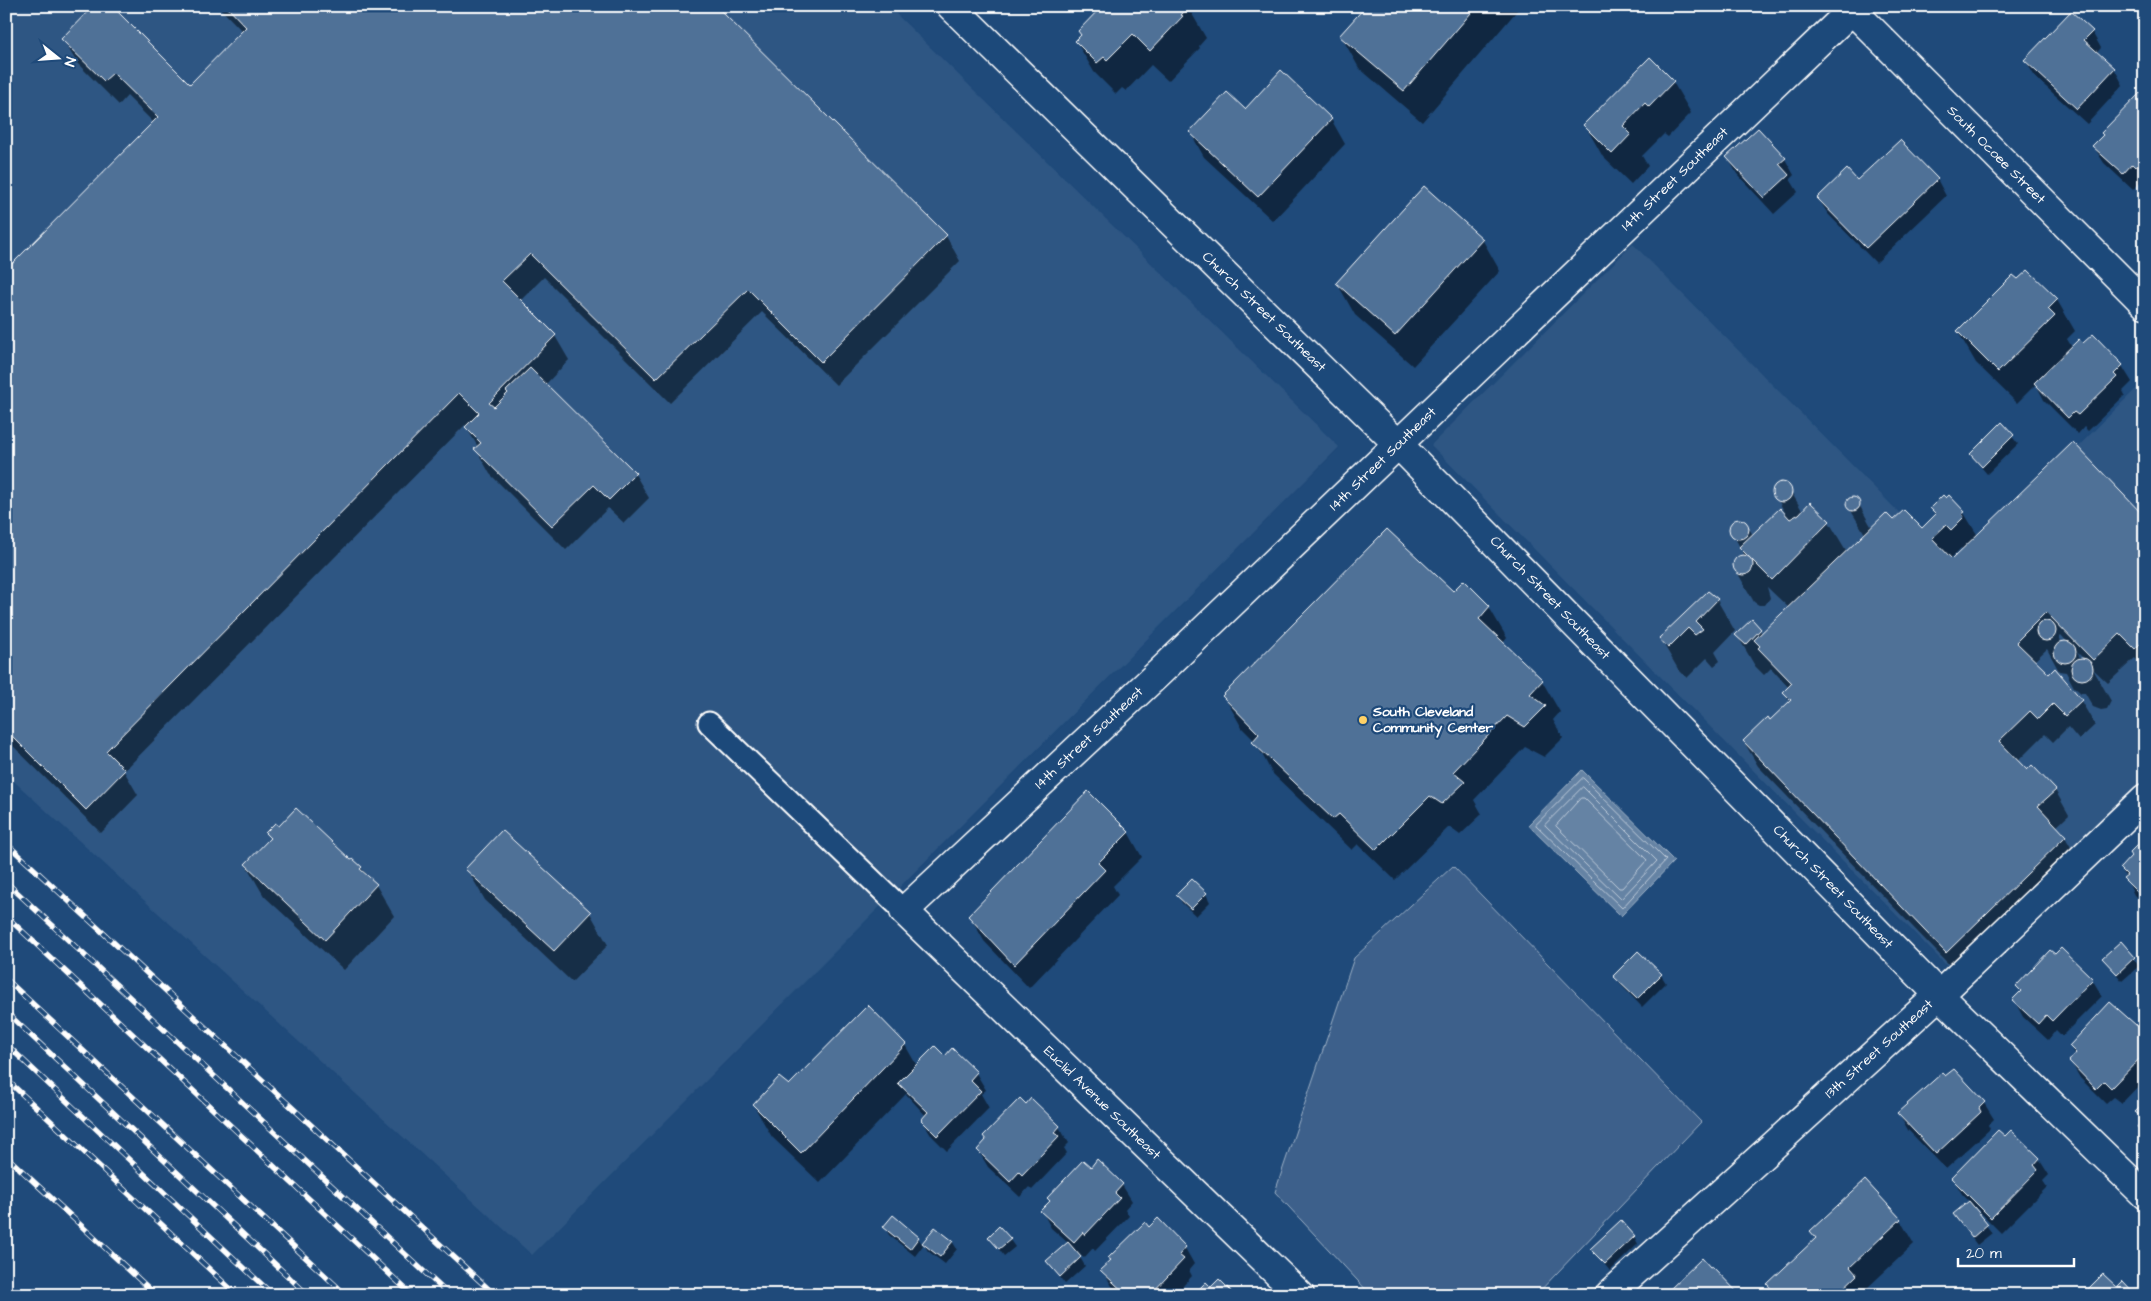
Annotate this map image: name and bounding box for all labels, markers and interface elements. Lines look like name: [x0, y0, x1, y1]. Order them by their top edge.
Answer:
north arrow: [32, 32, 82, 82]
text: N: [59, 54, 80, 69]
street label: South Ocoee Street: [1942, 101, 2050, 209]
street label: 14th Street Southeast: [1617, 122, 1733, 236]
street label: Church Street Southeast: [1197, 247, 1331, 377]
street label: 14th Street Southeast: [1325, 402, 1441, 516]
street label: Church Street Southeast: [1485, 531, 1615, 665]
street label: 14th Street Southeast: [1030, 682, 1148, 794]
place label: South Cleveland Community Center: [1372, 702, 1493, 738]
marker: South Cleveland Community Center: [1357, 714, 1369, 726]
street label: Church Street Southeast: [1768, 820, 1898, 954]
street label: 13th Street Southeast: [1820, 995, 1938, 1103]
street label: Euclid Avenue Southeast: [1039, 1041, 1165, 1165]
scale bar: [1958, 1236, 2075, 1268]
text: 20 m: [1966, 1243, 2002, 1264]

